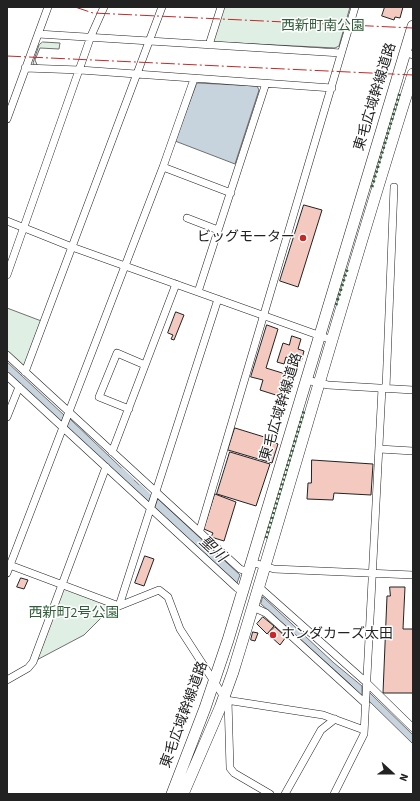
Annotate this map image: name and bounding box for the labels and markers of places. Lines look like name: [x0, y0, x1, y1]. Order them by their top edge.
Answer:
place label: ビッグモーター: [197, 230, 295, 246]
marker: ビッグモーター: [298, 233, 308, 243]
place label: ホンダカーズ太田: [281, 627, 393, 643]
marker: ホンダカーズ太田: [268, 630, 278, 640]

